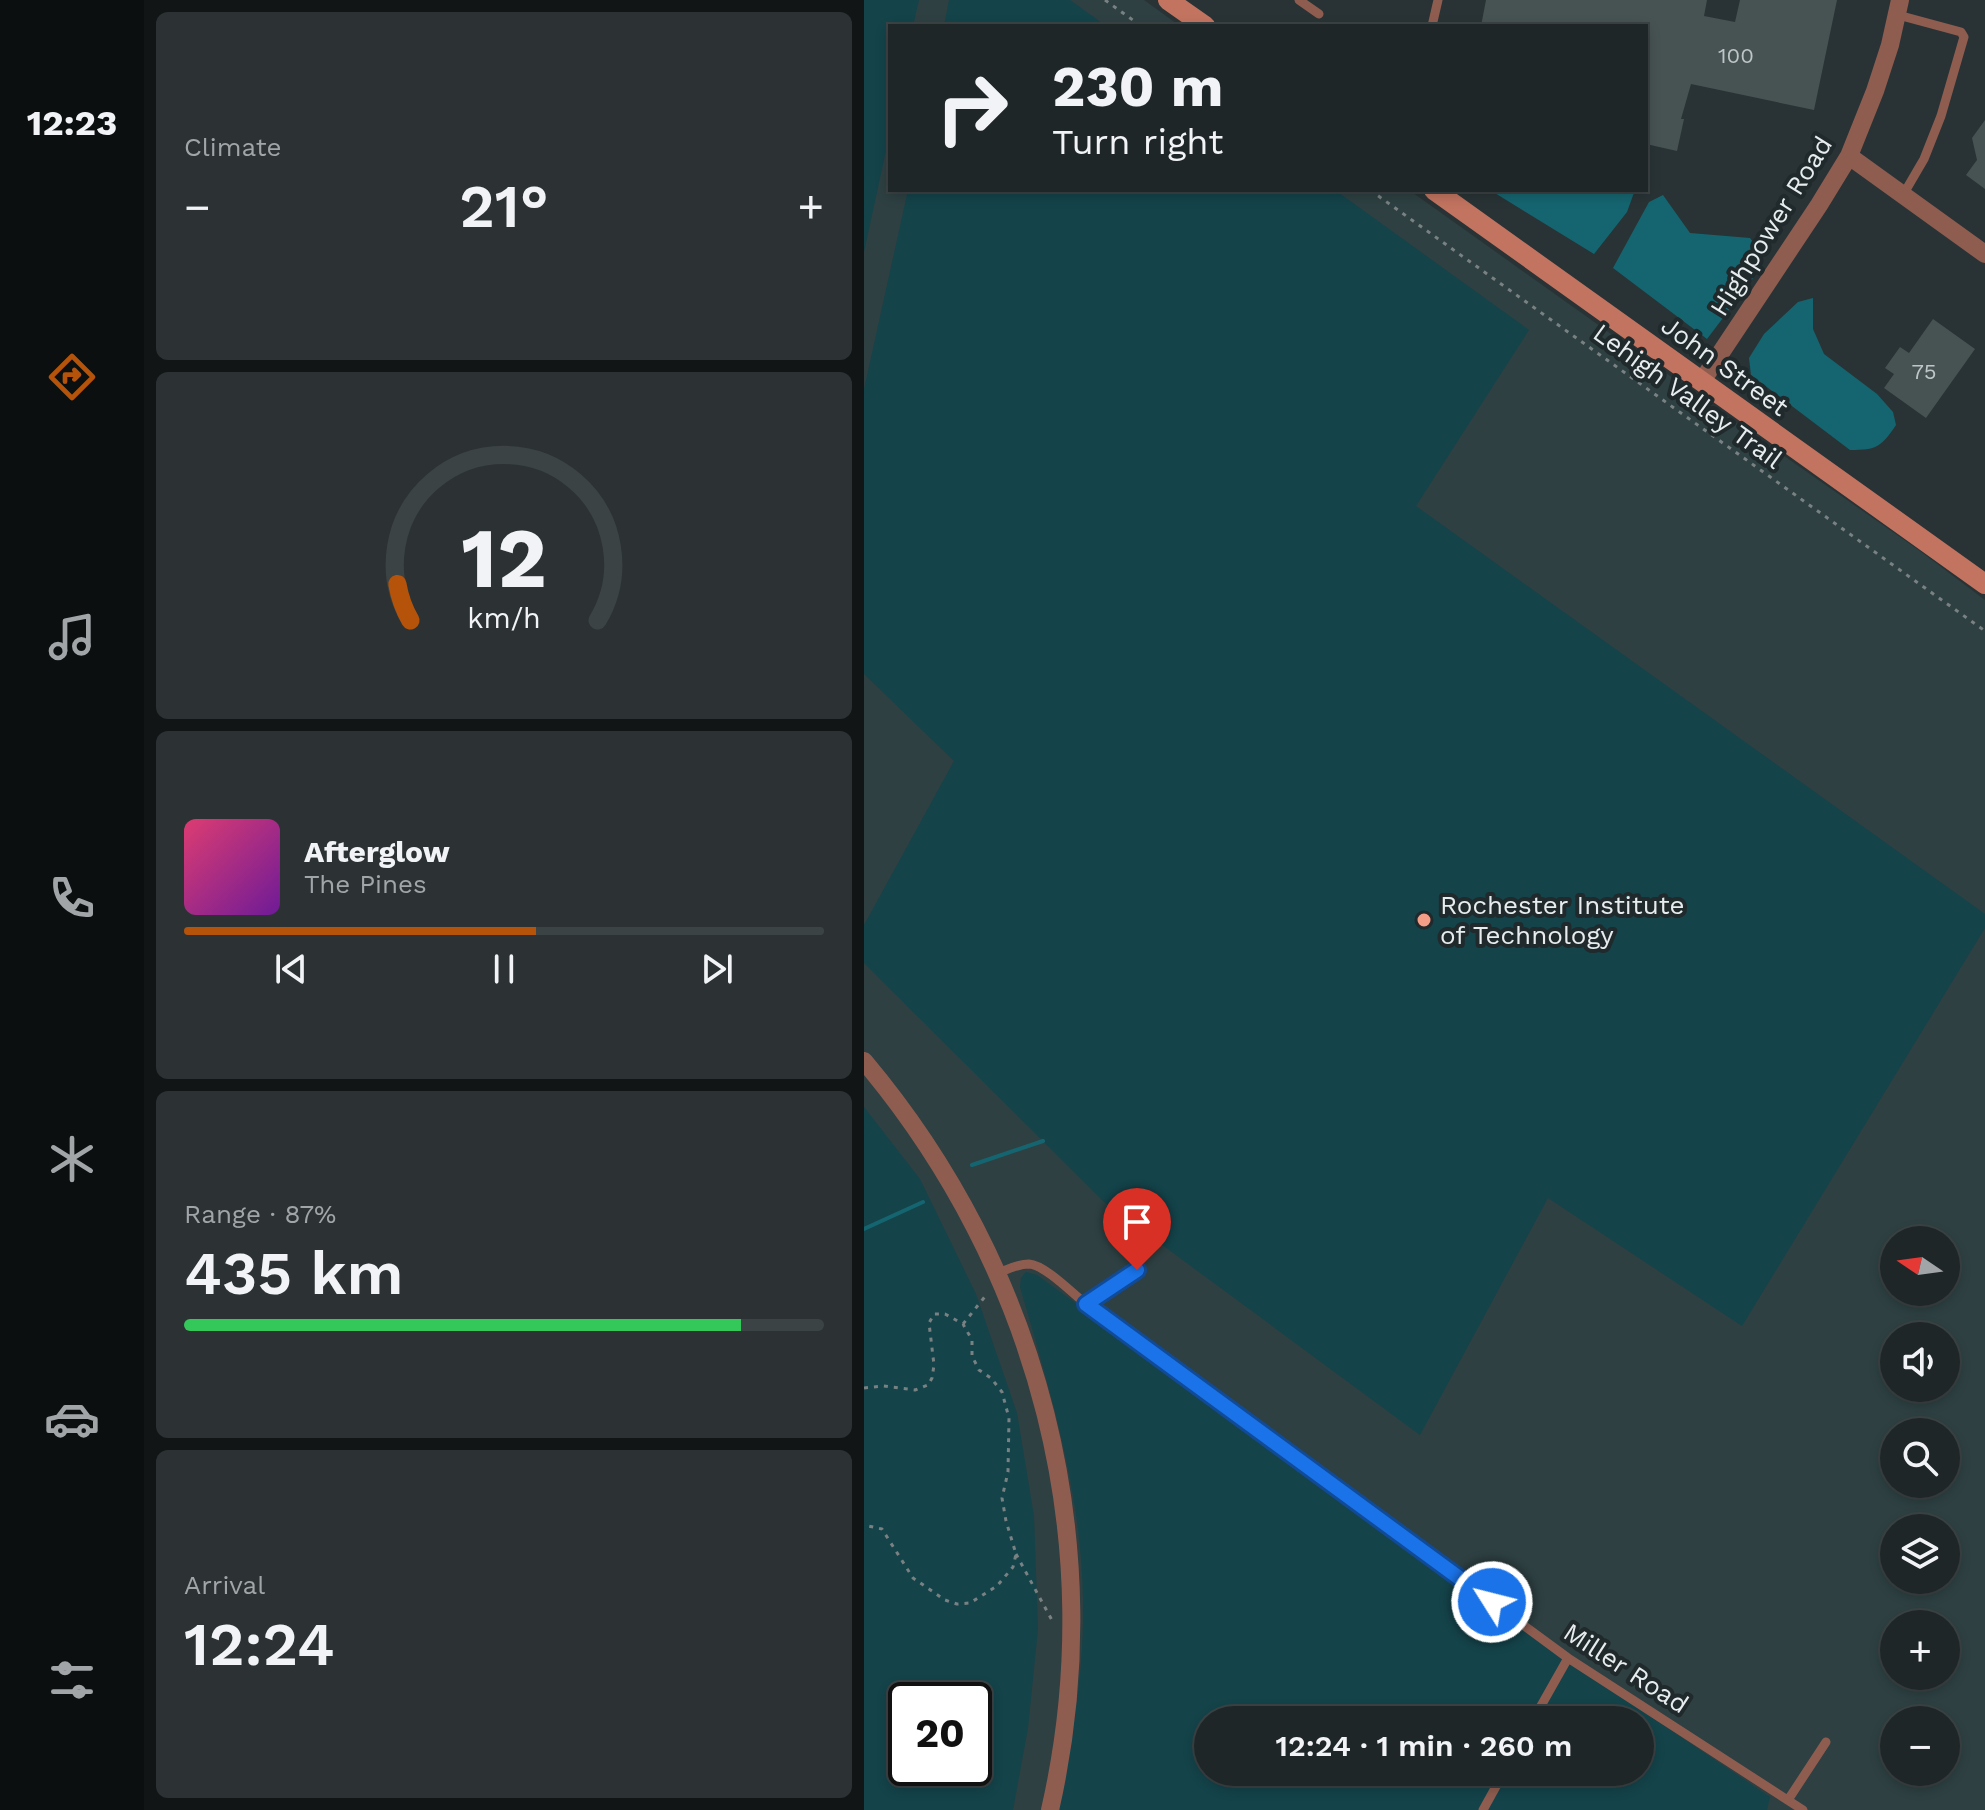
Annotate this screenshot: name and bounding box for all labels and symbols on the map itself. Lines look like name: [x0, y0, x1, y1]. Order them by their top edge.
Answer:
house number: 100: [1718, 43, 1754, 68]
street label: Highpower Road: [1704, 131, 1838, 321]
street label: John Street: [1656, 310, 1794, 422]
street label: Lehigh Valley Trail: [1588, 317, 1788, 475]
house number: 75: [1911, 359, 1937, 384]
place label: Rochester Institute of Technology: [1440, 890, 1685, 950]
marker: Rochester Institute of Technology: [1415, 911, 1433, 929]
pin: [1103, 1188, 1171, 1270]
north arrow: [1880, 1226, 1960, 1306]
position arrow: [1450, 1560, 1534, 1644]
street label: Miller Road: [1558, 1617, 1694, 1719]
speed limit sign: 20: [888, 1682, 992, 1786]

